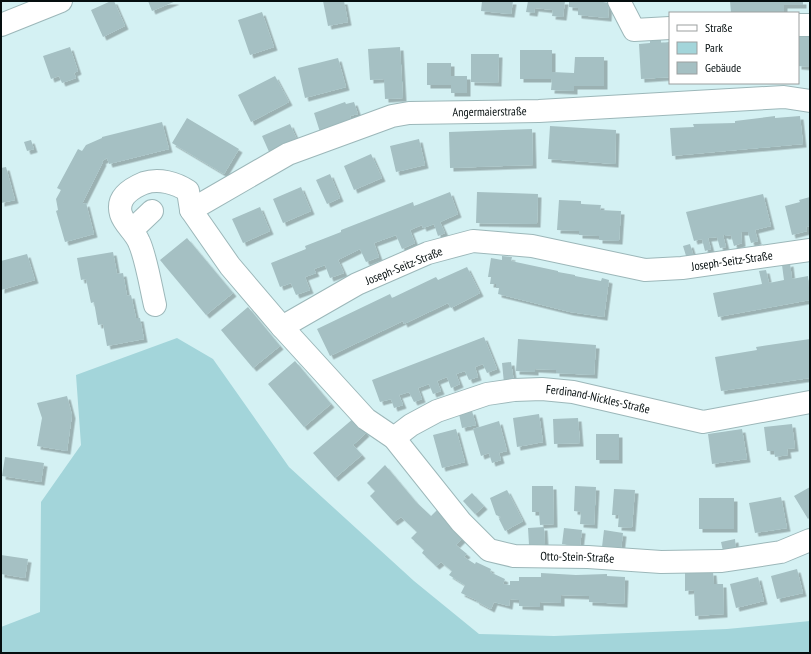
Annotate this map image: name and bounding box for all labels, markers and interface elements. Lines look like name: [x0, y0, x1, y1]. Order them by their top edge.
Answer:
legend: [669, 12, 799, 84]
text: Straße: [705, 20, 732, 35]
text: Park: [705, 40, 723, 55]
text: Gebäude: [705, 60, 741, 75]
street label: Angermaierstraße: [452, 103, 527, 119]
street label: Joseph-Seitz-Straße: [362, 243, 445, 288]
street label: Joseph-Seitz-Straße: [689, 247, 774, 274]
street label: Ferdinand-Nickles-Straße: [545, 381, 652, 417]
street label: Otto-Stein-Straße: [540, 548, 615, 566]

